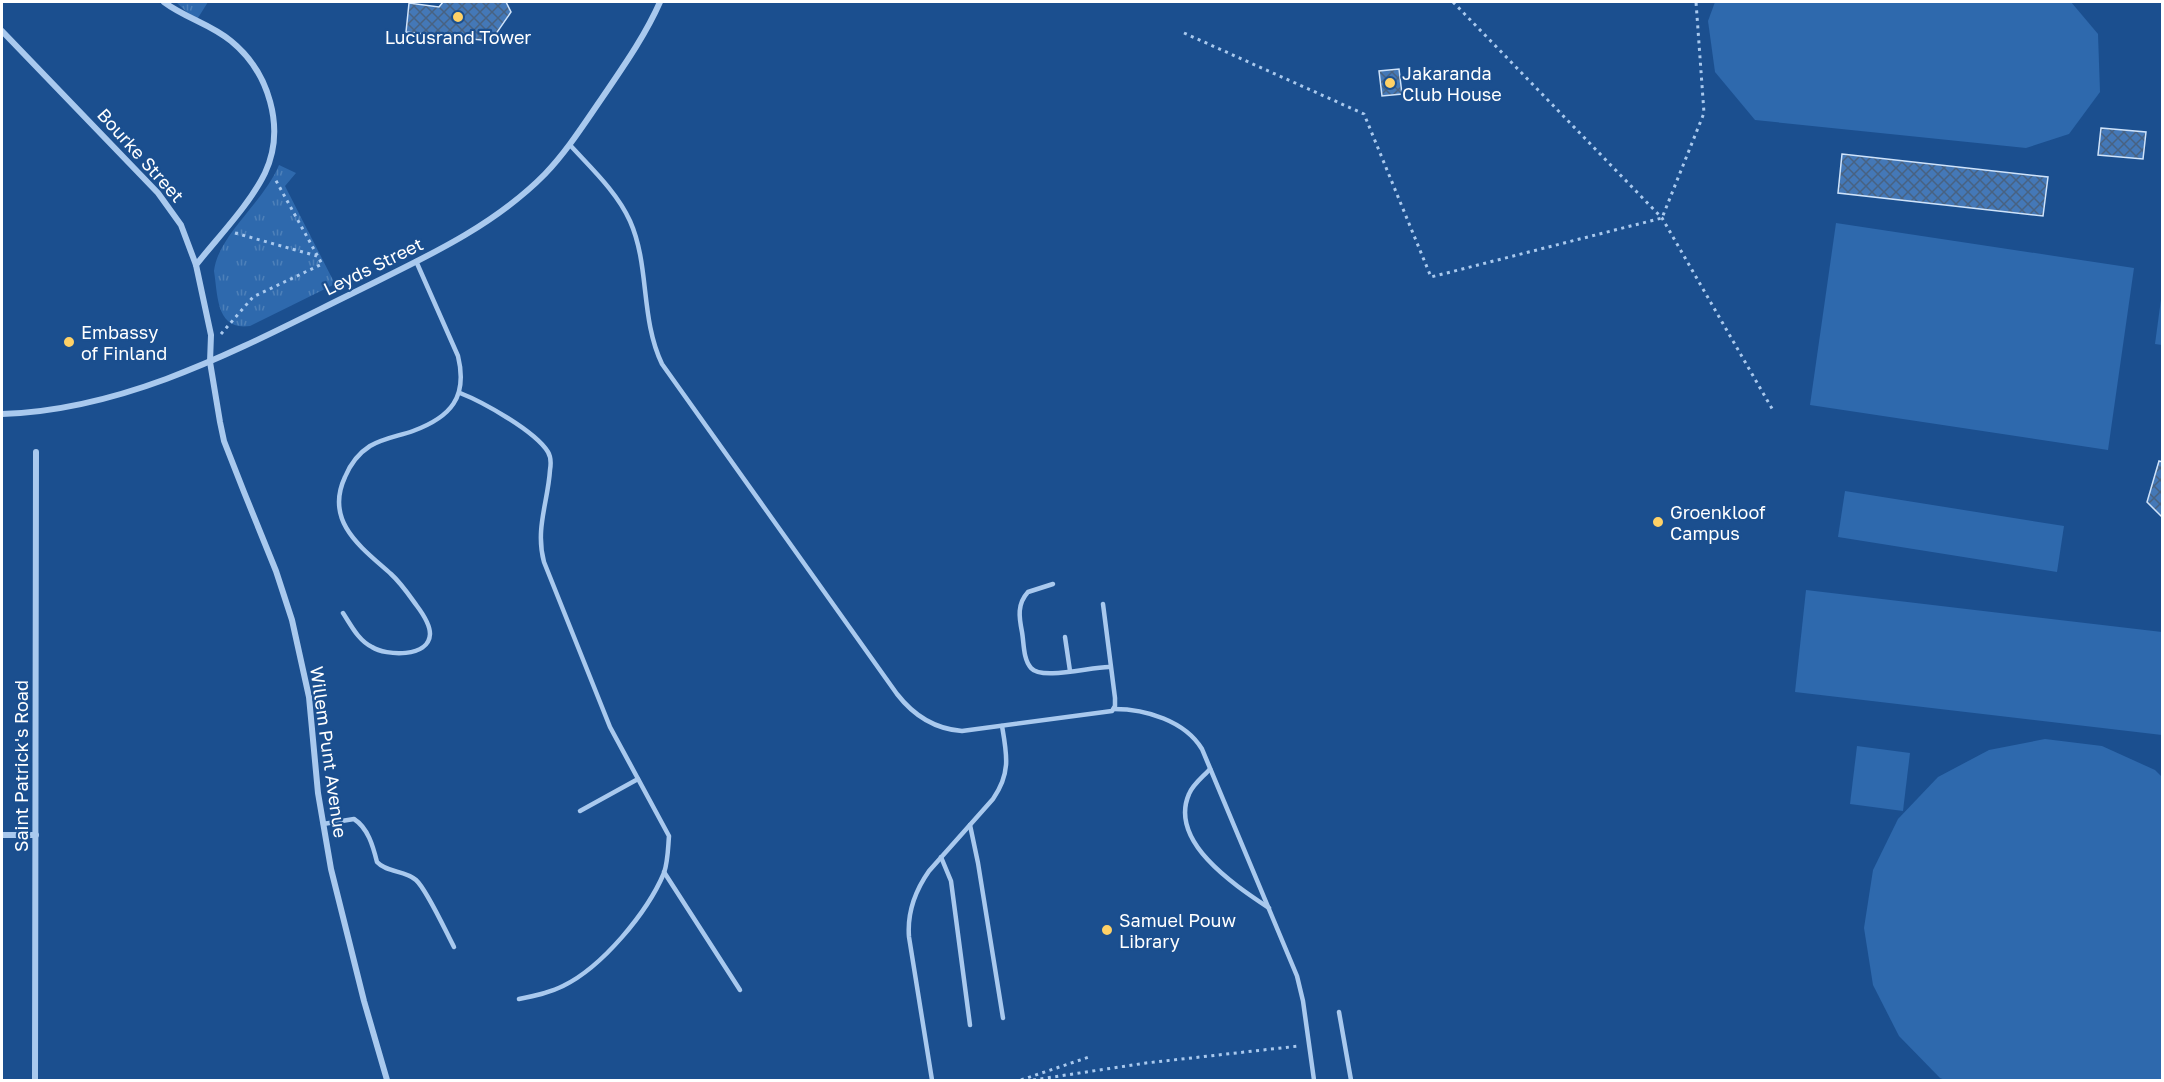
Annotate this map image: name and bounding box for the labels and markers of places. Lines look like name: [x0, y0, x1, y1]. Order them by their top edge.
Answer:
marker: Lucusrand Tower: [451, 10, 465, 24]
place label: Lucusrand Tower: [385, 26, 531, 48]
place label: Jakaranda Club House: [1402, 62, 1502, 105]
marker: Jakaranda Club House: [1383, 76, 1397, 90]
place label: Embassy of Finland: [81, 321, 167, 364]
marker: Embassy of Finland: [62, 335, 76, 349]
place label: Groenkloof Campus: [1670, 501, 1766, 544]
marker: Groenkloof Campus: [1651, 515, 1665, 529]
place label: Samuel Pouw Library: [1119, 909, 1237, 952]
marker: Samuel Pouw Library: [1100, 923, 1114, 937]

